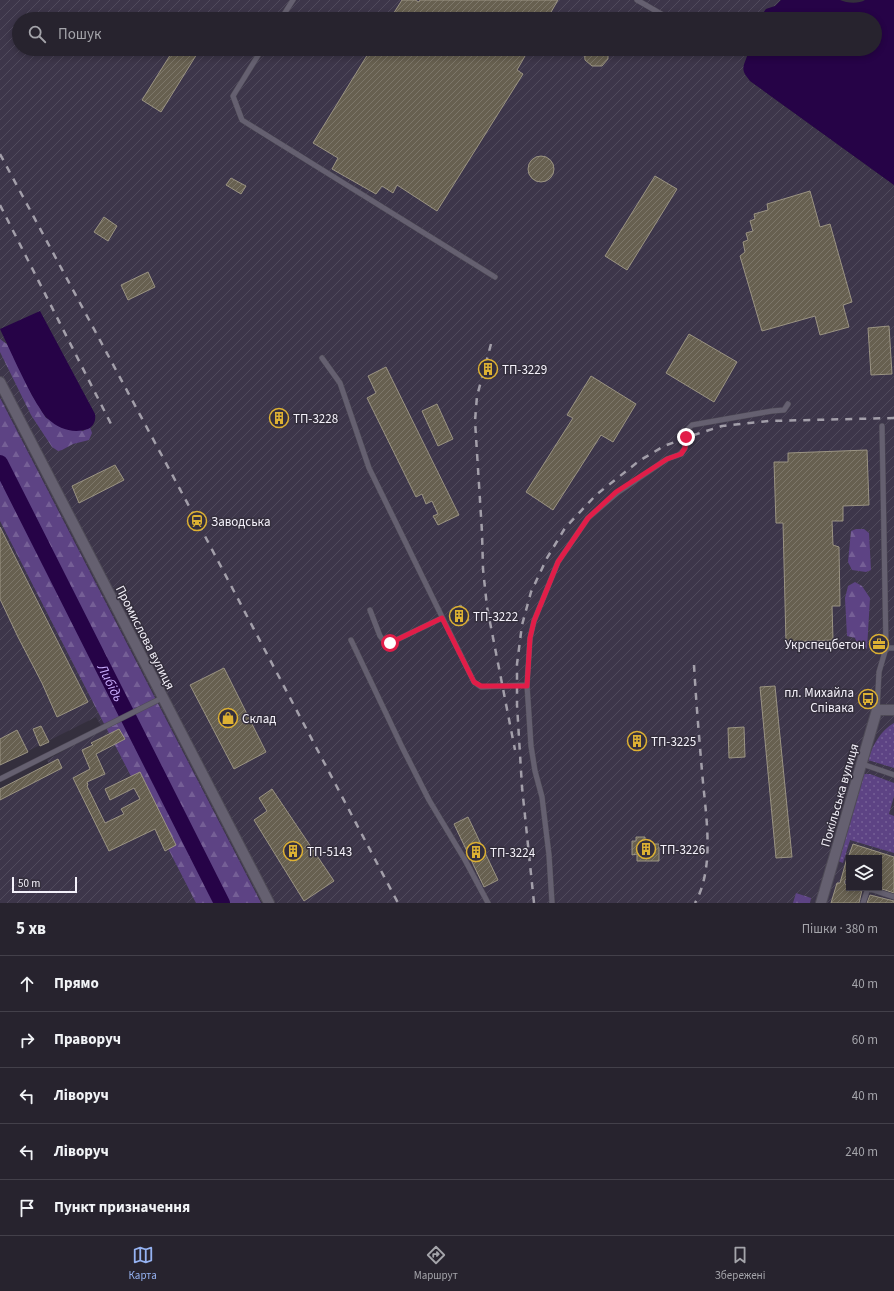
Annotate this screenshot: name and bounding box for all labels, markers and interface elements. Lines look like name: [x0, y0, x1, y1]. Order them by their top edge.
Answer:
search box: [12, 12, 882, 56]
icon: search: [26, 23, 48, 45]
text: Пошук: [58, 24, 101, 45]
building icon: ТП-3229: [477, 358, 499, 380]
place label: ТП-3229: [502, 361, 547, 379]
building icon: ТП-3228: [268, 407, 290, 429]
place label: ТП-3228: [293, 410, 338, 428]
route end: [677, 428, 695, 446]
station icon: Заводська: [186, 510, 208, 532]
place label: Заводська: [211, 513, 270, 531]
street label: Промислова вулиця: [111, 582, 179, 693]
building icon: ТП-3222: [448, 605, 470, 627]
place label: ТП-3222: [473, 608, 518, 626]
office icon: Укрспецбетон: [868, 633, 890, 655]
route start: [381, 634, 399, 652]
place label: Укрспецбетон: [785, 636, 865, 654]
water label: Либідь: [91, 660, 128, 706]
place label: пл. Михайла Співака: [784, 684, 854, 717]
bus stop icon: пл. Михайла Співака: [857, 688, 879, 710]
shop icon: Склад: [217, 707, 239, 729]
place label: Склад: [242, 710, 276, 728]
building icon: ТП-3225: [626, 730, 648, 752]
place label: ТП-3225: [651, 733, 696, 751]
street label: Покільська вулиця: [817, 741, 863, 849]
building icon: ТП-3226: [635, 838, 657, 860]
building icon: ТП-5143: [282, 840, 304, 862]
building icon: ТП-3224: [465, 841, 487, 863]
place label: ТП-3226: [660, 841, 705, 859]
place label: ТП-5143: [307, 843, 352, 861]
place label: ТП-3224: [490, 844, 536, 862]
map controls: [846, 855, 882, 891]
button: layers: [846, 855, 882, 891]
scale bar: [12, 875, 77, 894]
text: 50 m: [18, 876, 40, 891]
text: 5 хв: [16, 917, 46, 941]
text: Пішки · 380 m: [802, 920, 878, 938]
icon: ahead: [16, 973, 38, 995]
text: Прямо: [54, 973, 99, 994]
text: 40 m: [852, 975, 878, 993]
icon: right: [16, 1029, 38, 1051]
text: Праворуч: [54, 1029, 121, 1050]
text: 60 m: [852, 1031, 878, 1049]
icon: left: [16, 1085, 38, 1107]
text: Ліворуч: [54, 1085, 109, 1106]
text: 40 m: [852, 1087, 878, 1105]
icon: left: [16, 1141, 38, 1163]
text: Ліворуч: [54, 1141, 109, 1162]
text: 240 m: [845, 1143, 878, 1161]
icon: arrive: [16, 1197, 38, 1219]
text: Пункт призначення: [54, 1197, 190, 1218]
tab: Карта: [128, 1244, 157, 1283]
tab: Маршрут: [414, 1244, 458, 1283]
tab: Збережені: [715, 1244, 766, 1283]

